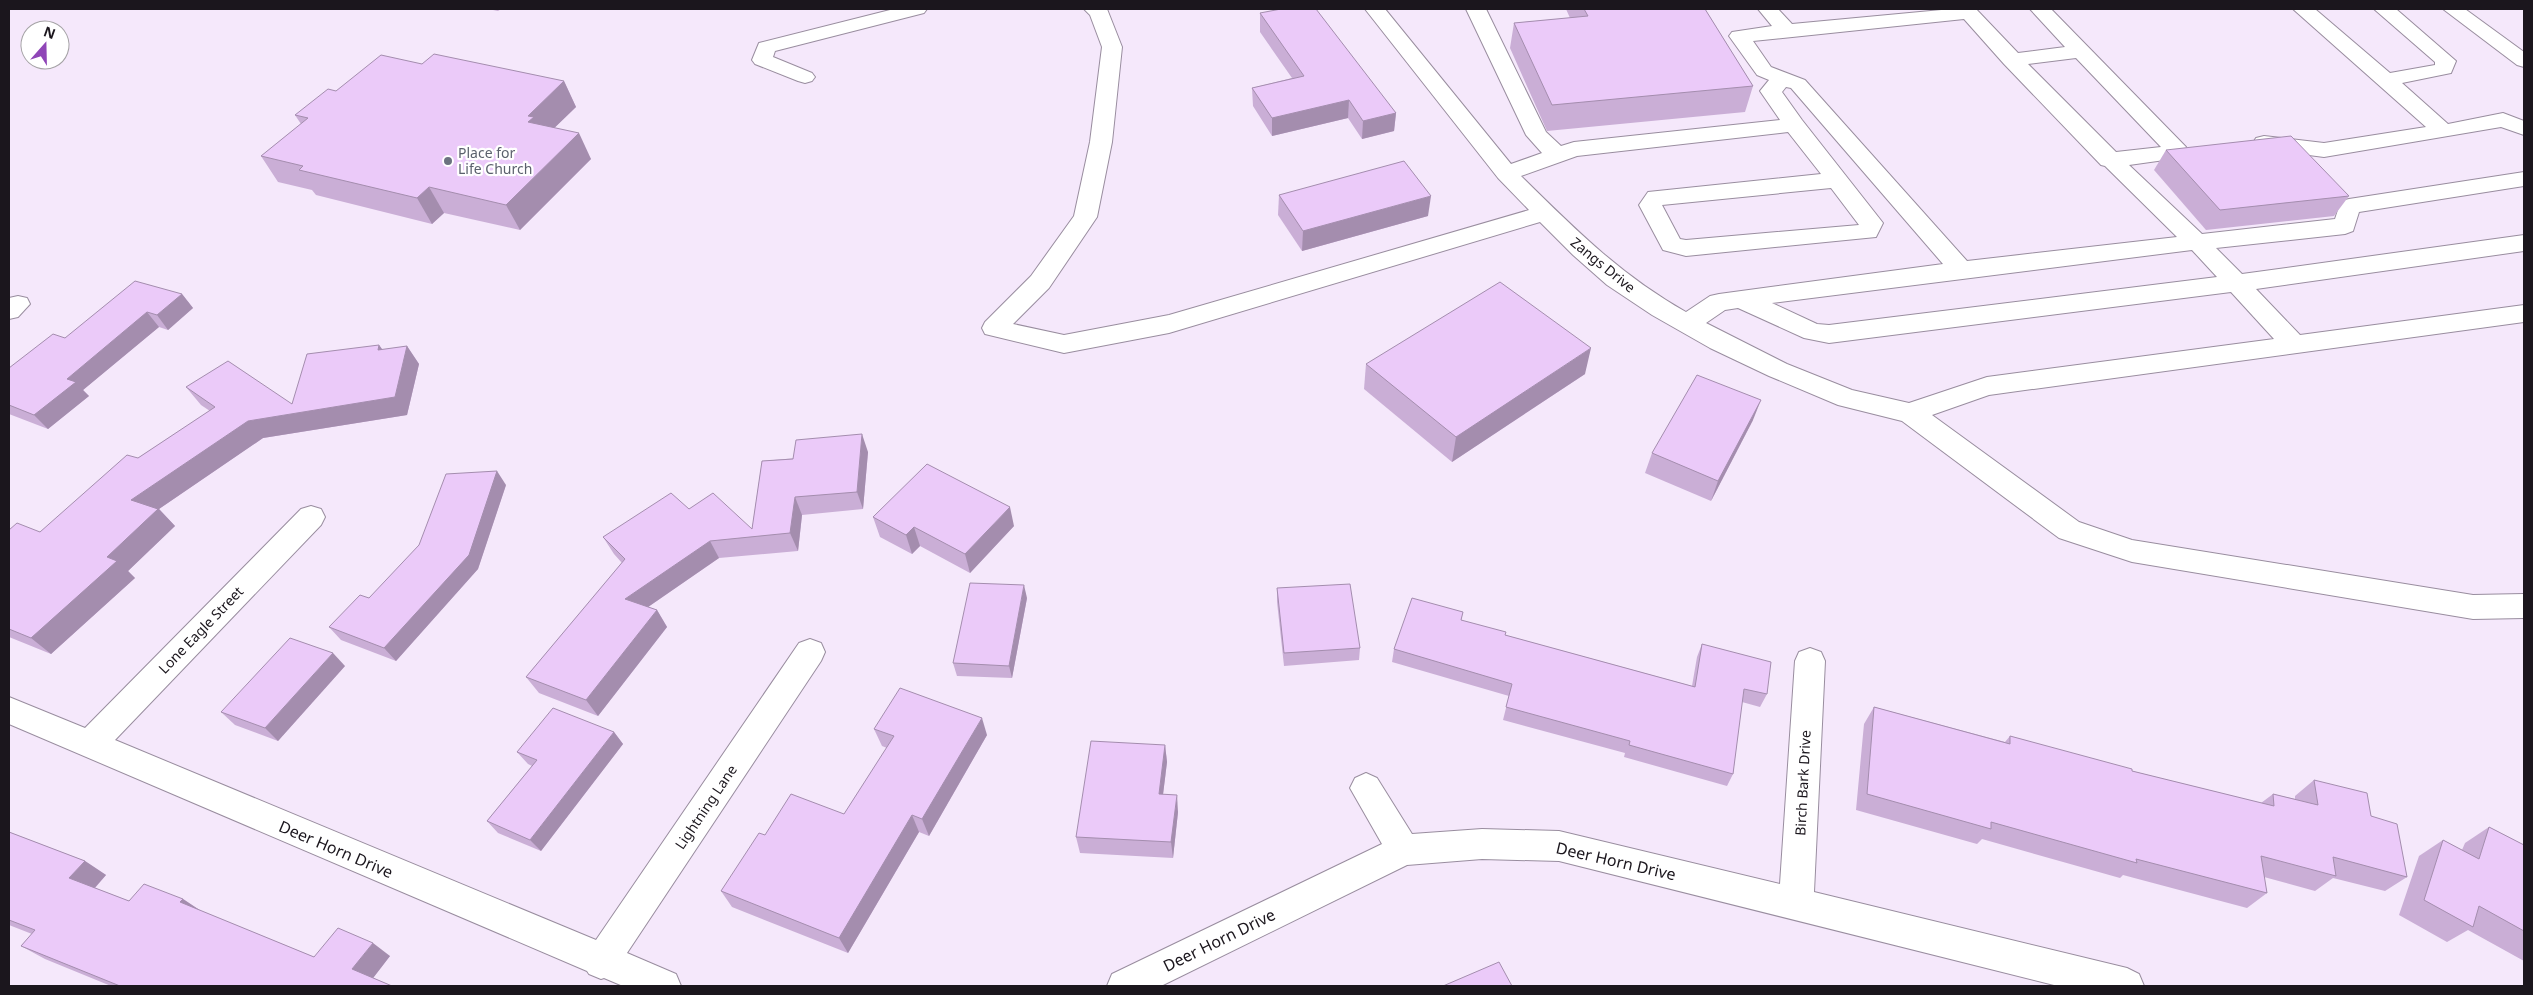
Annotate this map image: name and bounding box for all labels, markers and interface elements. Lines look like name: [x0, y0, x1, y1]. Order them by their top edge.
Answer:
north arrow: [20, 20, 70, 70]
text: N: [41, 21, 58, 43]
place label: Place for Life Church: [458, 143, 532, 178]
marker: Place for Life Church: [442, 155, 454, 167]
street label: Zangs Drive: [1567, 233, 1640, 297]
street label: Lone Eagle Street: [154, 582, 247, 677]
street label: Birch Bark Drive: [1790, 730, 1815, 836]
street label: Lightning Lane: [670, 761, 741, 853]
street label: Deer Horn Drive: [275, 815, 397, 883]
street label: Deer Horn Drive: [1554, 837, 1678, 885]
street label: Deer Horn Drive: [1159, 903, 1279, 977]

